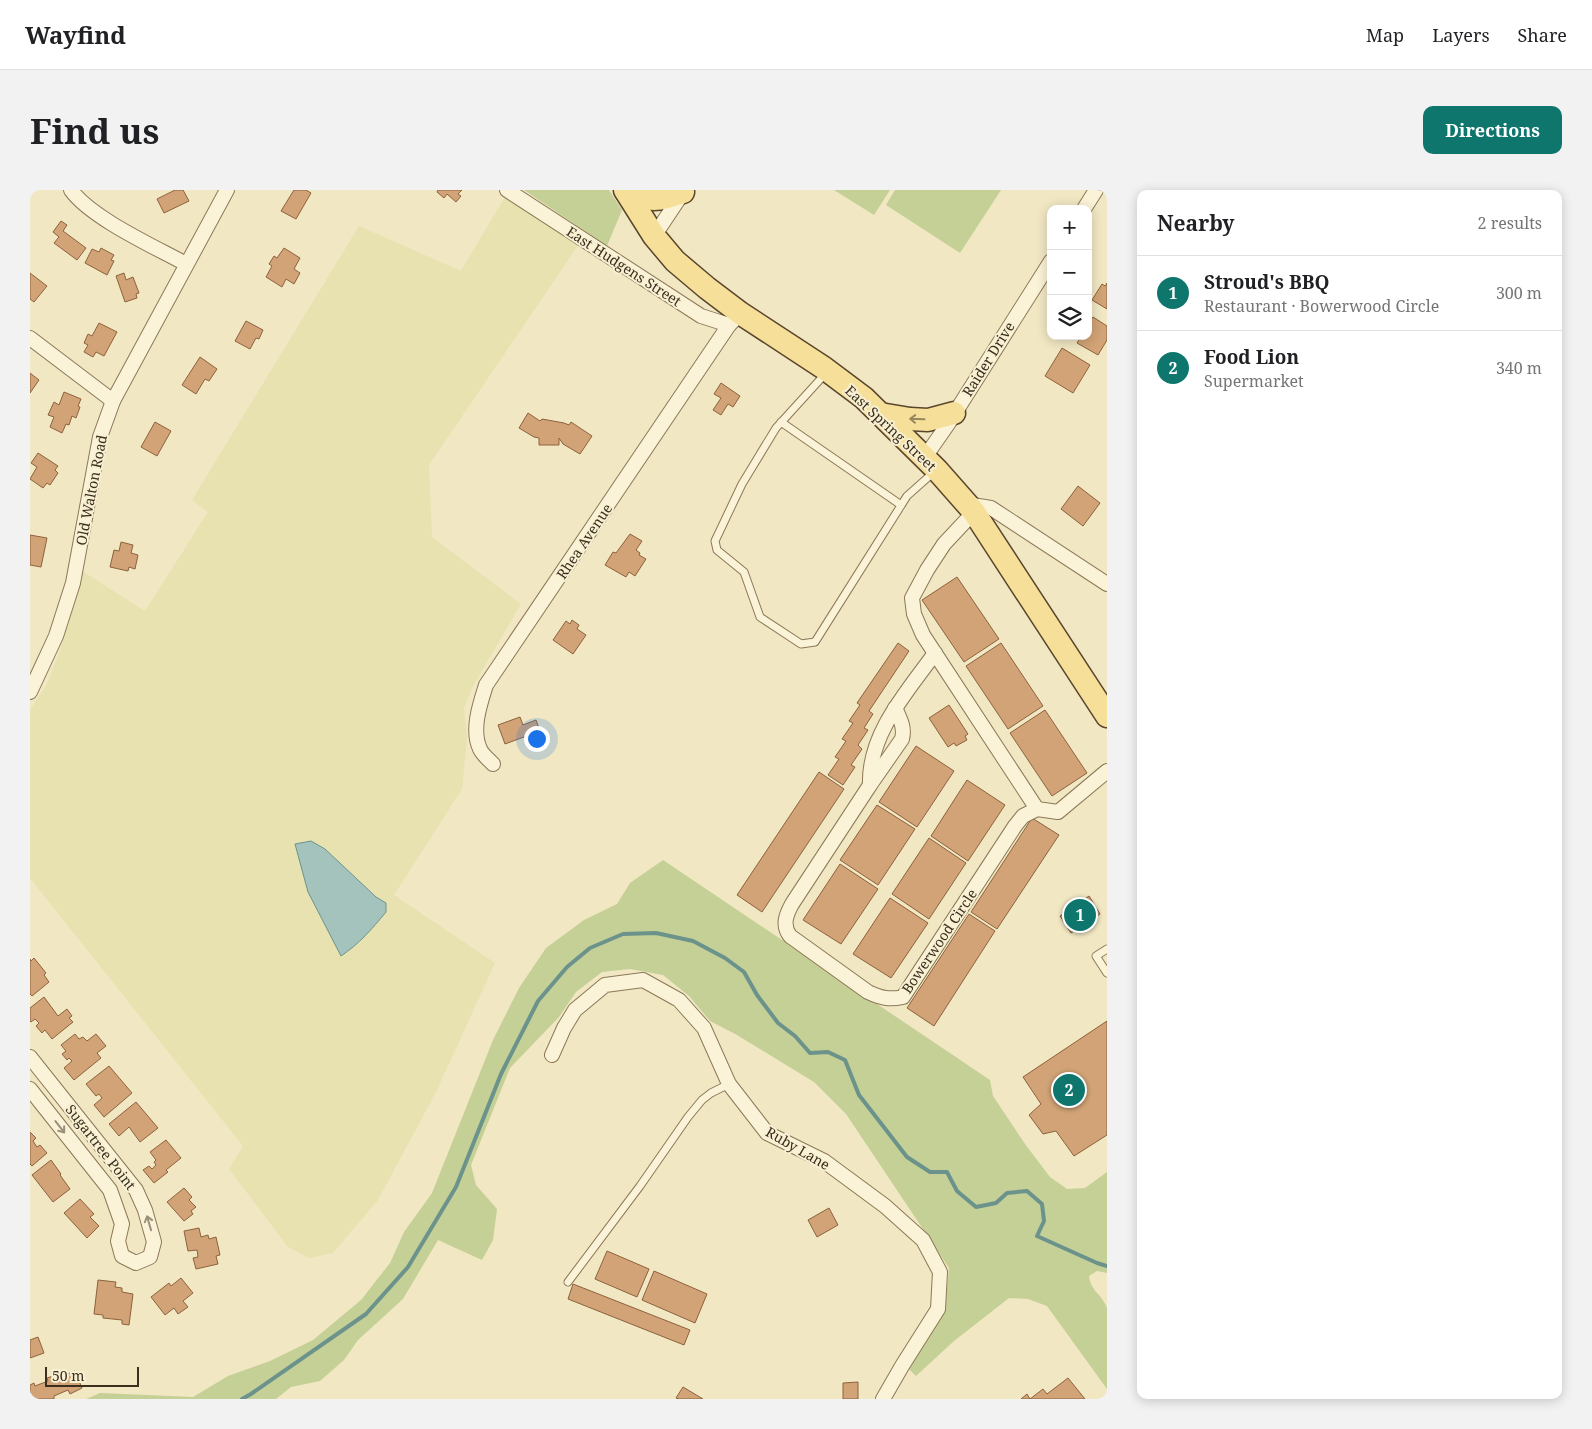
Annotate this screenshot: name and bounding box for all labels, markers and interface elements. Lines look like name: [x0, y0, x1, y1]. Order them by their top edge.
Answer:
text: Wayfind: [25, 18, 126, 51]
text: Map: [1366, 23, 1404, 47]
text: Layers: [1432, 23, 1490, 47]
text: Share: [1518, 23, 1567, 47]
button: Directions: [1423, 106, 1562, 154]
text: Find us: [30, 107, 159, 154]
map controls: [1047, 205, 1092, 340]
button: +: [1047, 205, 1092, 250]
text: Nearby: [1157, 209, 1235, 237]
text: 2 results: [1478, 212, 1542, 234]
street label: East Hudgens Street: [563, 222, 685, 310]
button: −: [1047, 250, 1092, 295]
text: Stroud's BBQ: [1204, 269, 1329, 295]
text: 1: [1168, 282, 1178, 304]
text: 300 m: [1496, 282, 1542, 304]
button: layers: [1047, 295, 1092, 340]
text: Restaurant · Bowerwood Circle: [1204, 295, 1439, 317]
street label: Raider Drive: [957, 318, 1019, 400]
text: Food Lion: [1204, 344, 1299, 370]
text: 2: [1168, 357, 1178, 379]
text: 340 m: [1496, 357, 1542, 379]
text: Supermarket: [1204, 370, 1304, 392]
street label: East Spring Street: [841, 381, 941, 475]
one-way arrow: [910, 415, 926, 424]
street label: Old Walton Road: [71, 433, 111, 547]
street label: Rhea Avenue: [552, 500, 616, 582]
your location: [524, 726, 550, 752]
street label: Bowerwood Circle: [897, 885, 981, 997]
pin: 1: [1064, 896, 1096, 934]
pin: 2: [1053, 1071, 1085, 1109]
street label: Sugartree Point: [62, 1100, 140, 1194]
one-way arrow: [55, 1120, 66, 1133]
street label: Ruby Lane: [762, 1122, 834, 1174]
one-way arrow: [143, 1216, 153, 1232]
scale bar: [45, 1364, 139, 1387]
text: 50 m: [52, 1366, 85, 1385]

